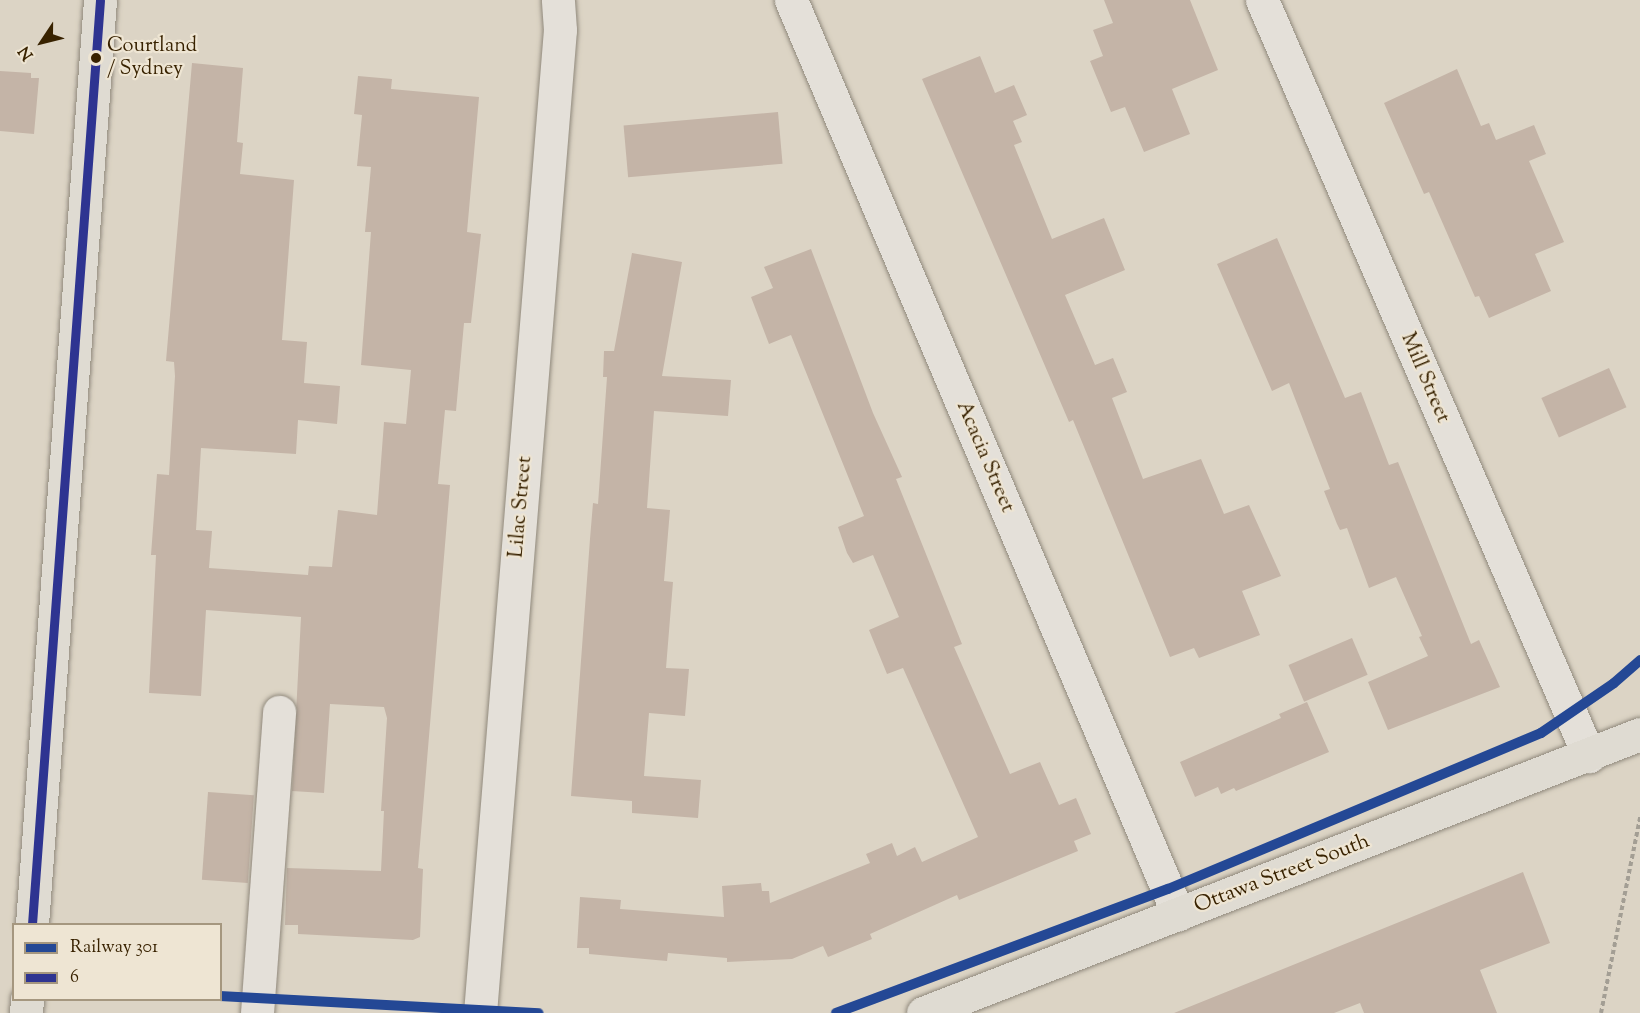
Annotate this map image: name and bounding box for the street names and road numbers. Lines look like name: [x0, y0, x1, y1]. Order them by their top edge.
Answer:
street label: Mill Street: [1395, 329, 1455, 427]
street label: Acacia Street: [950, 397, 1020, 517]
street label: Lilac Street: [504, 455, 538, 559]
street label: Ottawa Street South: [1191, 829, 1373, 919]

